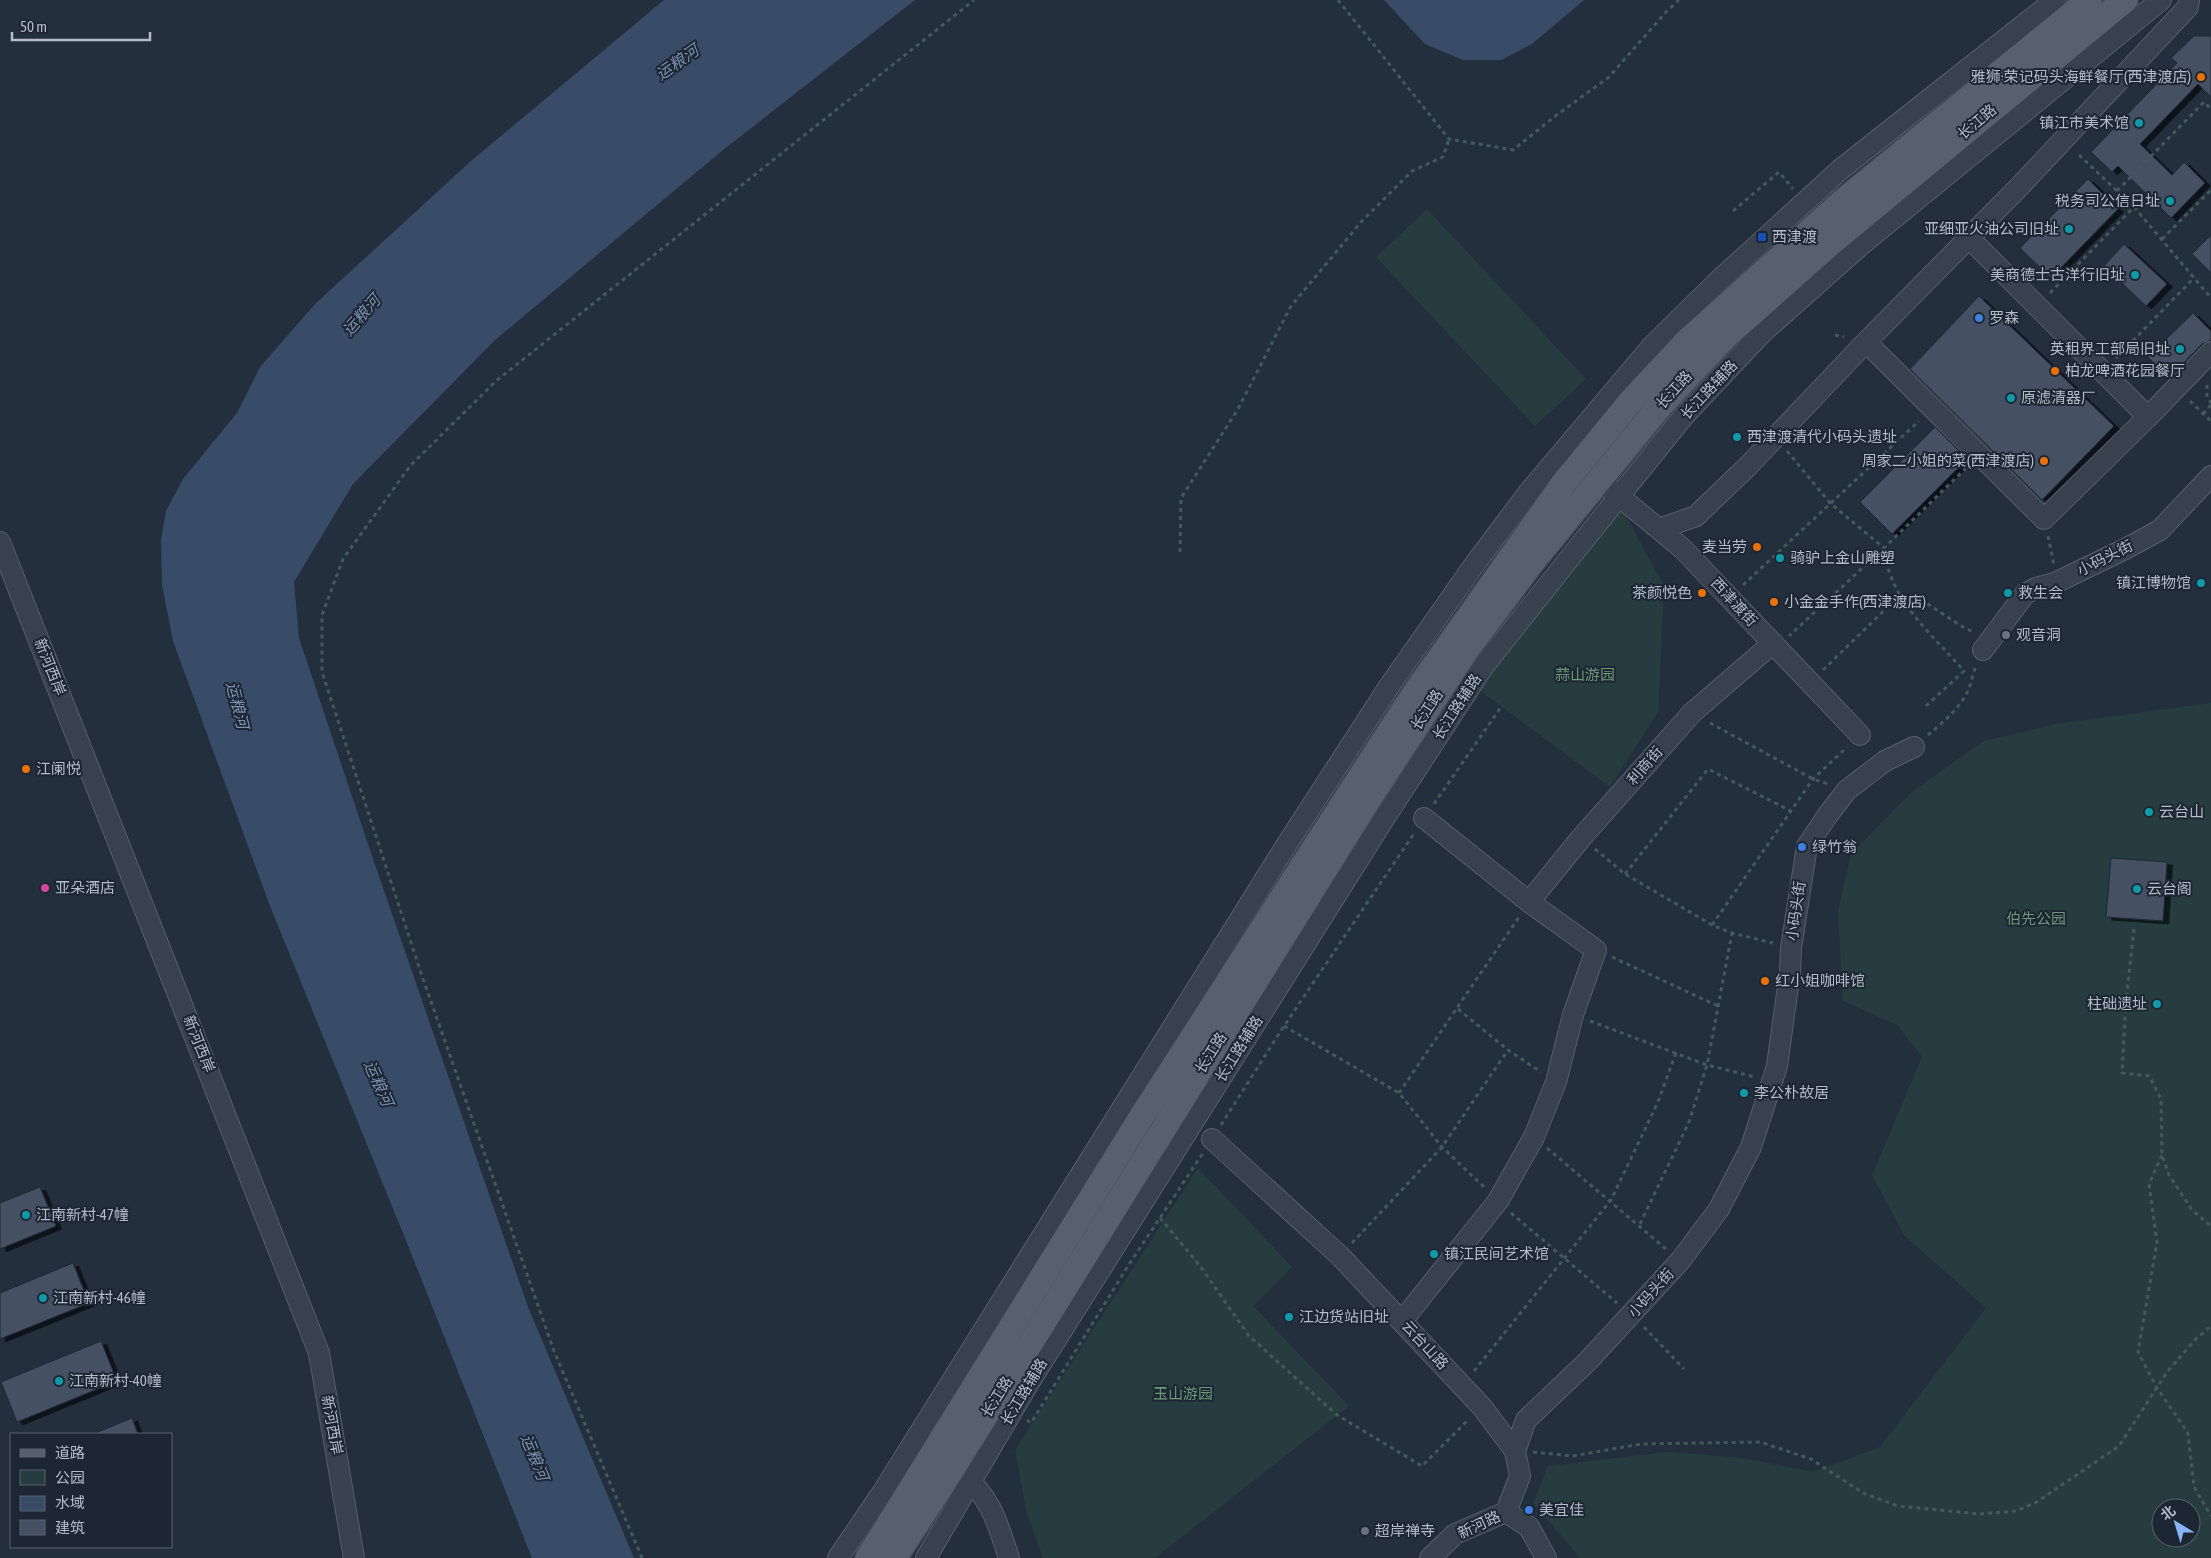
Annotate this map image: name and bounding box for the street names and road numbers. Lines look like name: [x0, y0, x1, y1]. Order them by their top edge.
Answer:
street label: 长江路: [1954, 101, 1999, 143]
street label: 长江路辅路: [1677, 356, 1740, 423]
street label: 长江路: [1652, 367, 1695, 412]
street label: 小码头街: [2074, 536, 2135, 579]
street label: 西津渡街: [1708, 574, 1761, 629]
street label: 新河西岸: [31, 636, 70, 698]
street label: 长江路辅路: [1429, 671, 1484, 743]
street label: 长江路: [1407, 686, 1446, 733]
street label: 利商街: [1623, 743, 1666, 788]
street label: 小码头街: [1783, 880, 1808, 942]
street label: 长江路辅路: [1211, 1012, 1267, 1086]
street label: 新河西岸: [180, 1013, 219, 1075]
street label: 长江路: [1191, 1029, 1231, 1077]
street label: 小码头街: [1624, 1265, 1677, 1321]
street label: 云台山路: [1399, 1317, 1452, 1372]
street label: 长江路辅路: [997, 1355, 1051, 1429]
street label: 长江路: [977, 1373, 1017, 1421]
street label: 新河西岸: [319, 1394, 346, 1456]
street label: 新河路: [1455, 1507, 1503, 1542]

